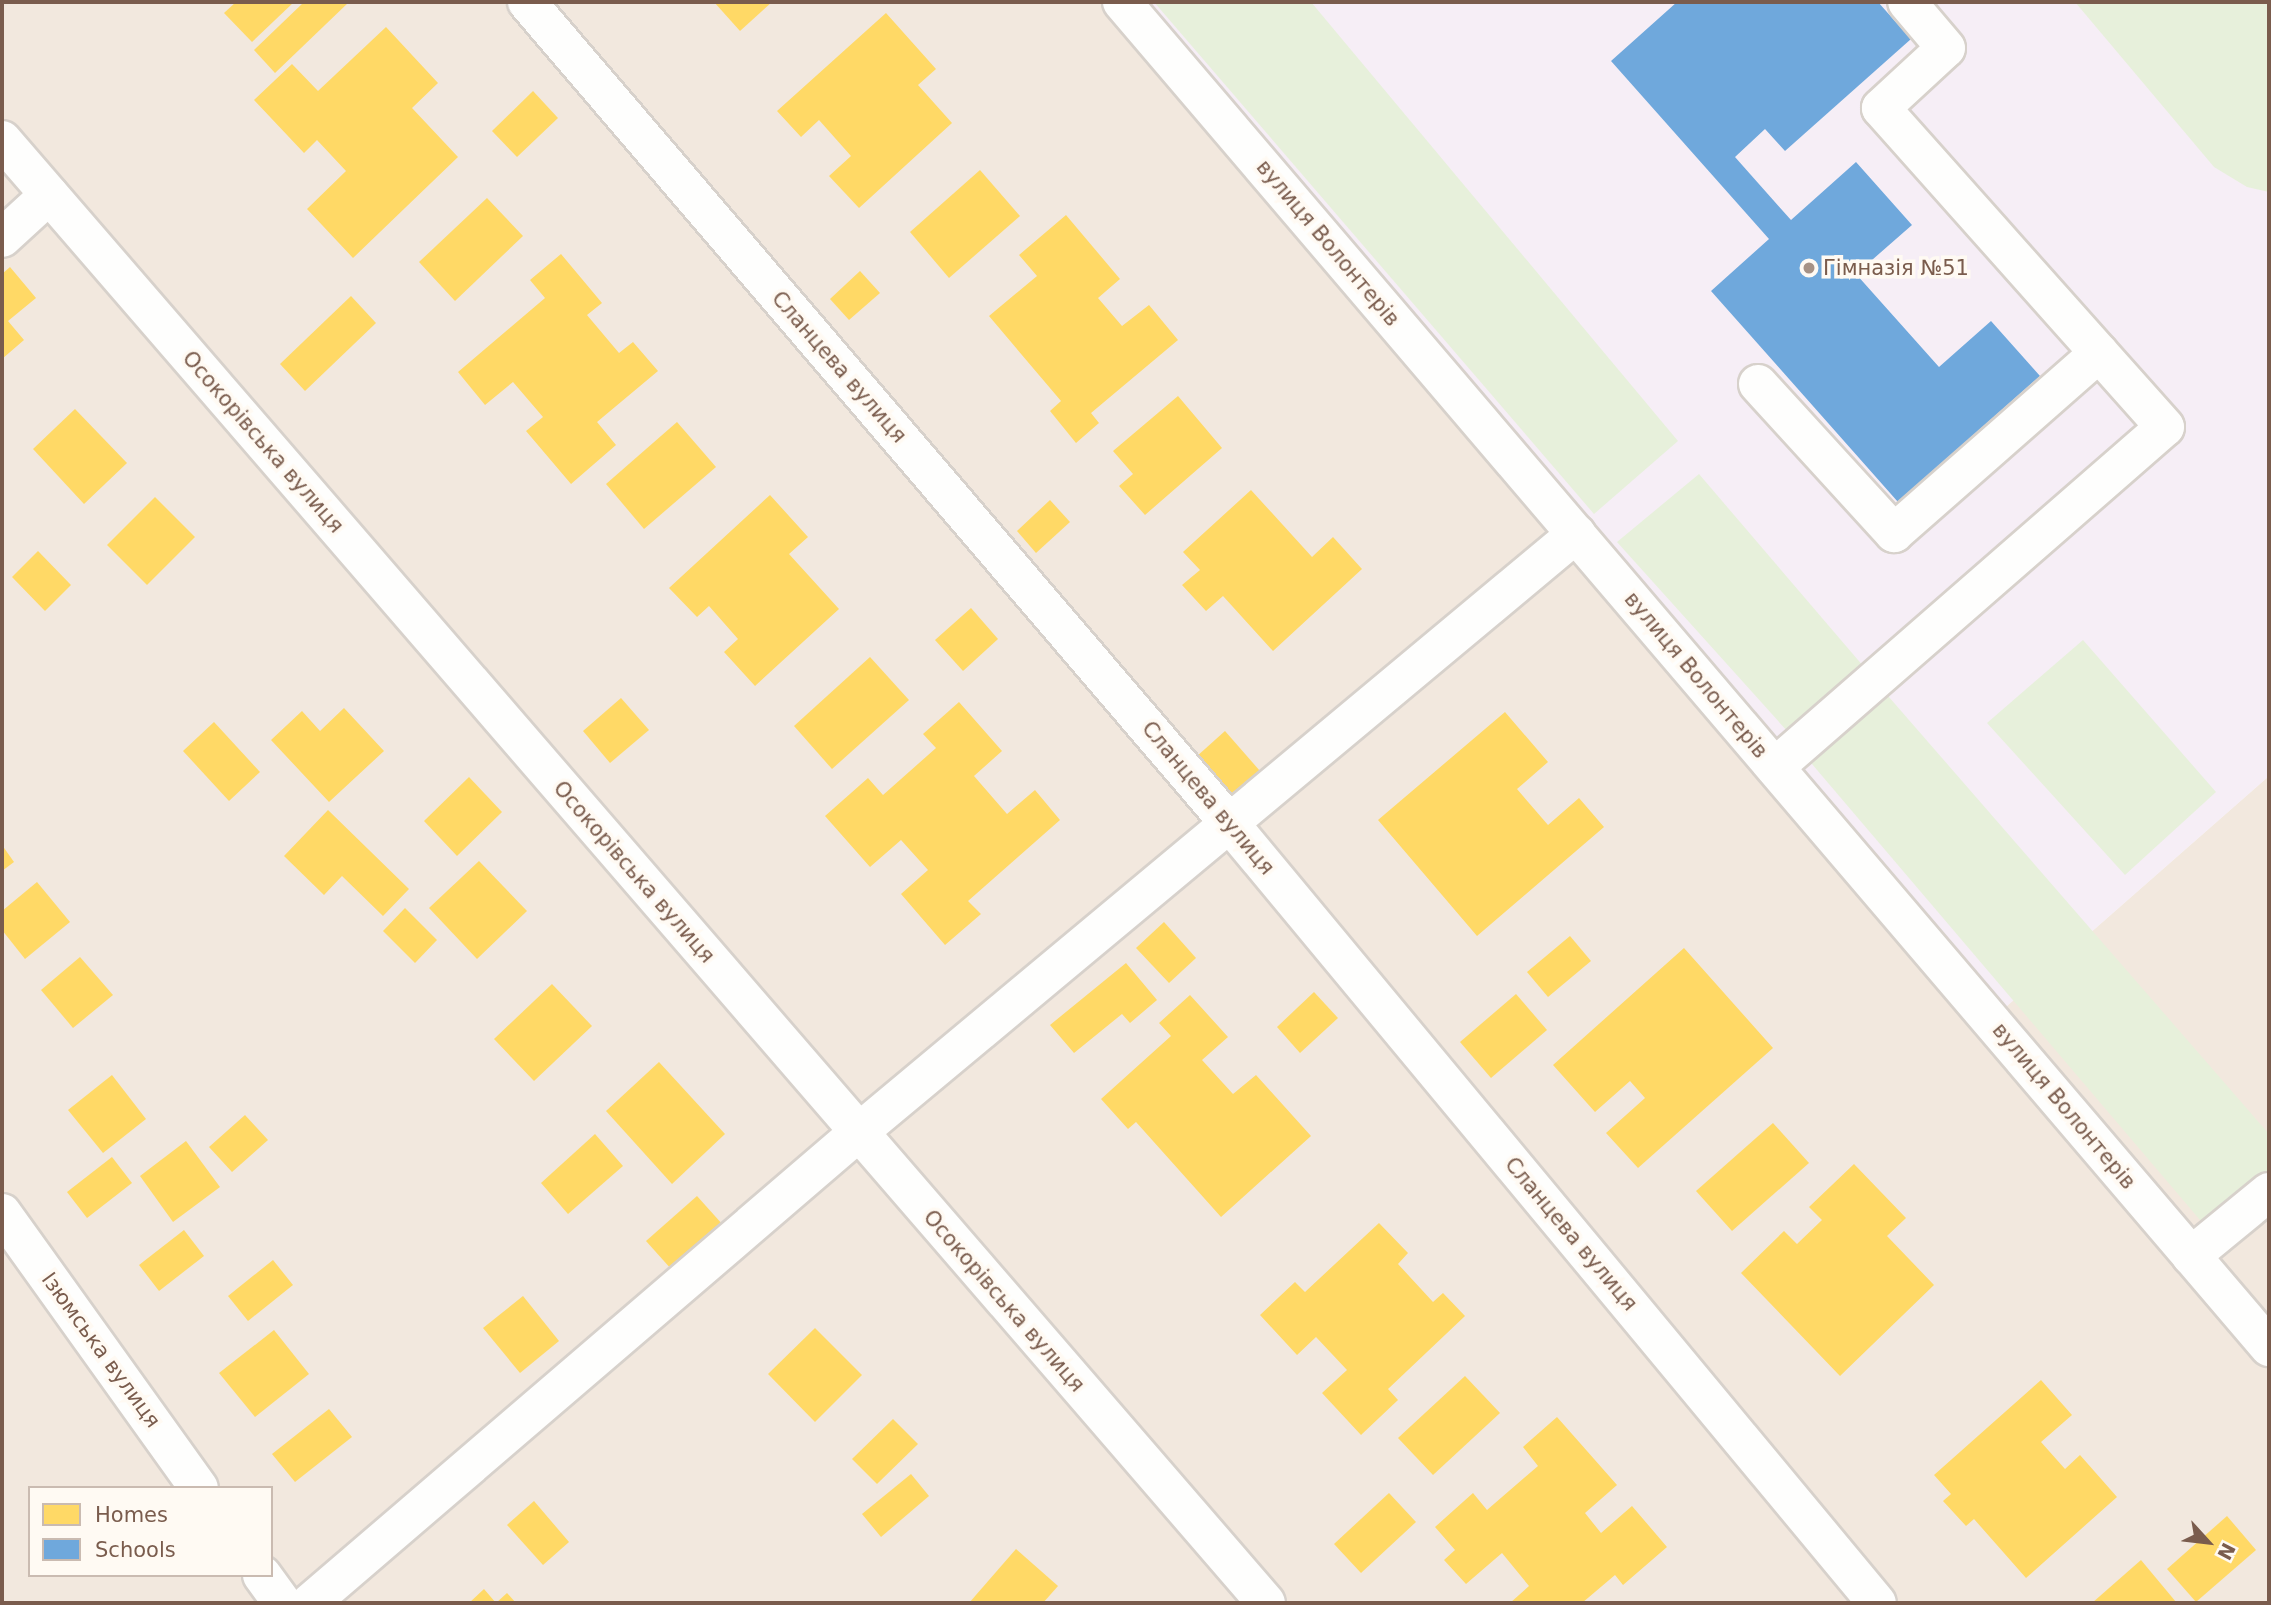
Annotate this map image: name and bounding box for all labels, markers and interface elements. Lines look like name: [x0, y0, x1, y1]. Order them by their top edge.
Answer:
street label: вулиця Волонтерів: [1251, 155, 1405, 331]
place label: Гімназія №51: [1823, 255, 1969, 281]
marker: Гімназія №51: [1801, 260, 1817, 276]
street label: Сланцева вулиця: [766, 286, 912, 448]
street label: Осокорівська вулиця: [177, 346, 349, 538]
street label: вулиця Волонтерів: [1619, 587, 1773, 763]
street label: Сланцева вулиця: [1136, 716, 1280, 880]
street label: Осокорівська вулиця: [548, 776, 720, 968]
street label: вулиця Волонтерів: [1987, 1018, 2141, 1194]
street label: Сланцева вулиця: [1499, 1152, 1643, 1316]
street label: Осокорівська вулиця: [918, 1205, 1090, 1397]
street label: Ізюмська вулиця: [36, 1267, 166, 1433]
legend: [28, 1486, 273, 1577]
text: Homes: [95, 1503, 168, 1527]
north arrow: [2173, 1507, 2243, 1577]
text: Schools: [95, 1538, 176, 1562]
text: N: [2213, 1539, 2240, 1564]

